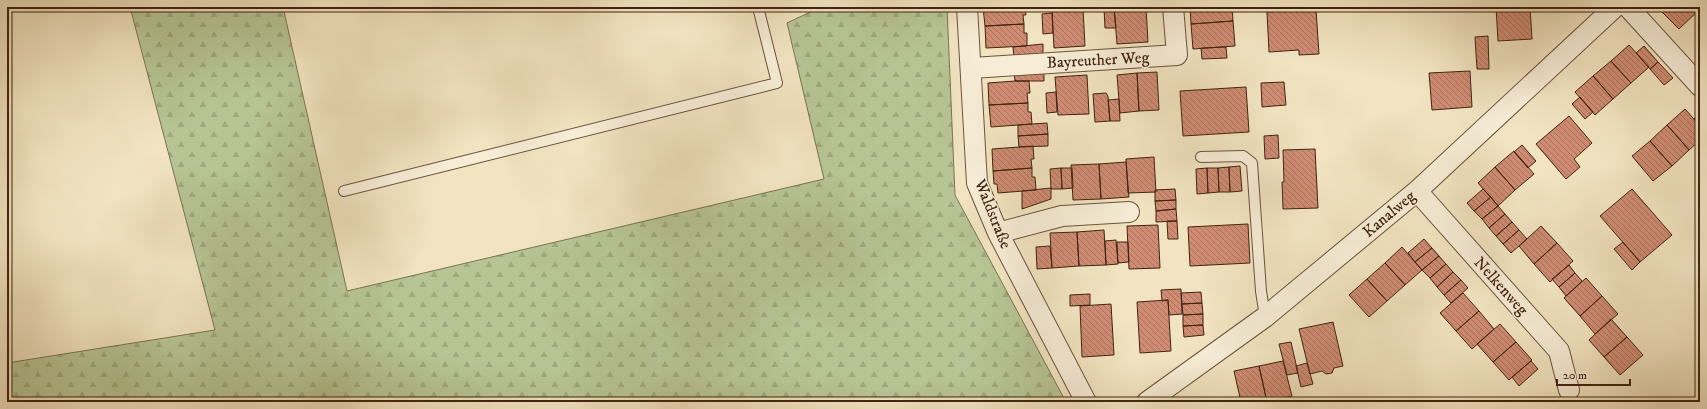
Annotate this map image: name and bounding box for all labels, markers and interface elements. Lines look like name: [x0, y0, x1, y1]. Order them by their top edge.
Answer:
street label: Bayreuther Weg: [1046, 47, 1150, 73]
street label: Waldstraße: [970, 176, 1016, 252]
street label: Kanalweg: [1359, 186, 1420, 242]
street label: Nelkenweg: [1470, 253, 1533, 319]
scale bar: [1557, 361, 1630, 387]
text: 20 m: [1563, 368, 1587, 383]

